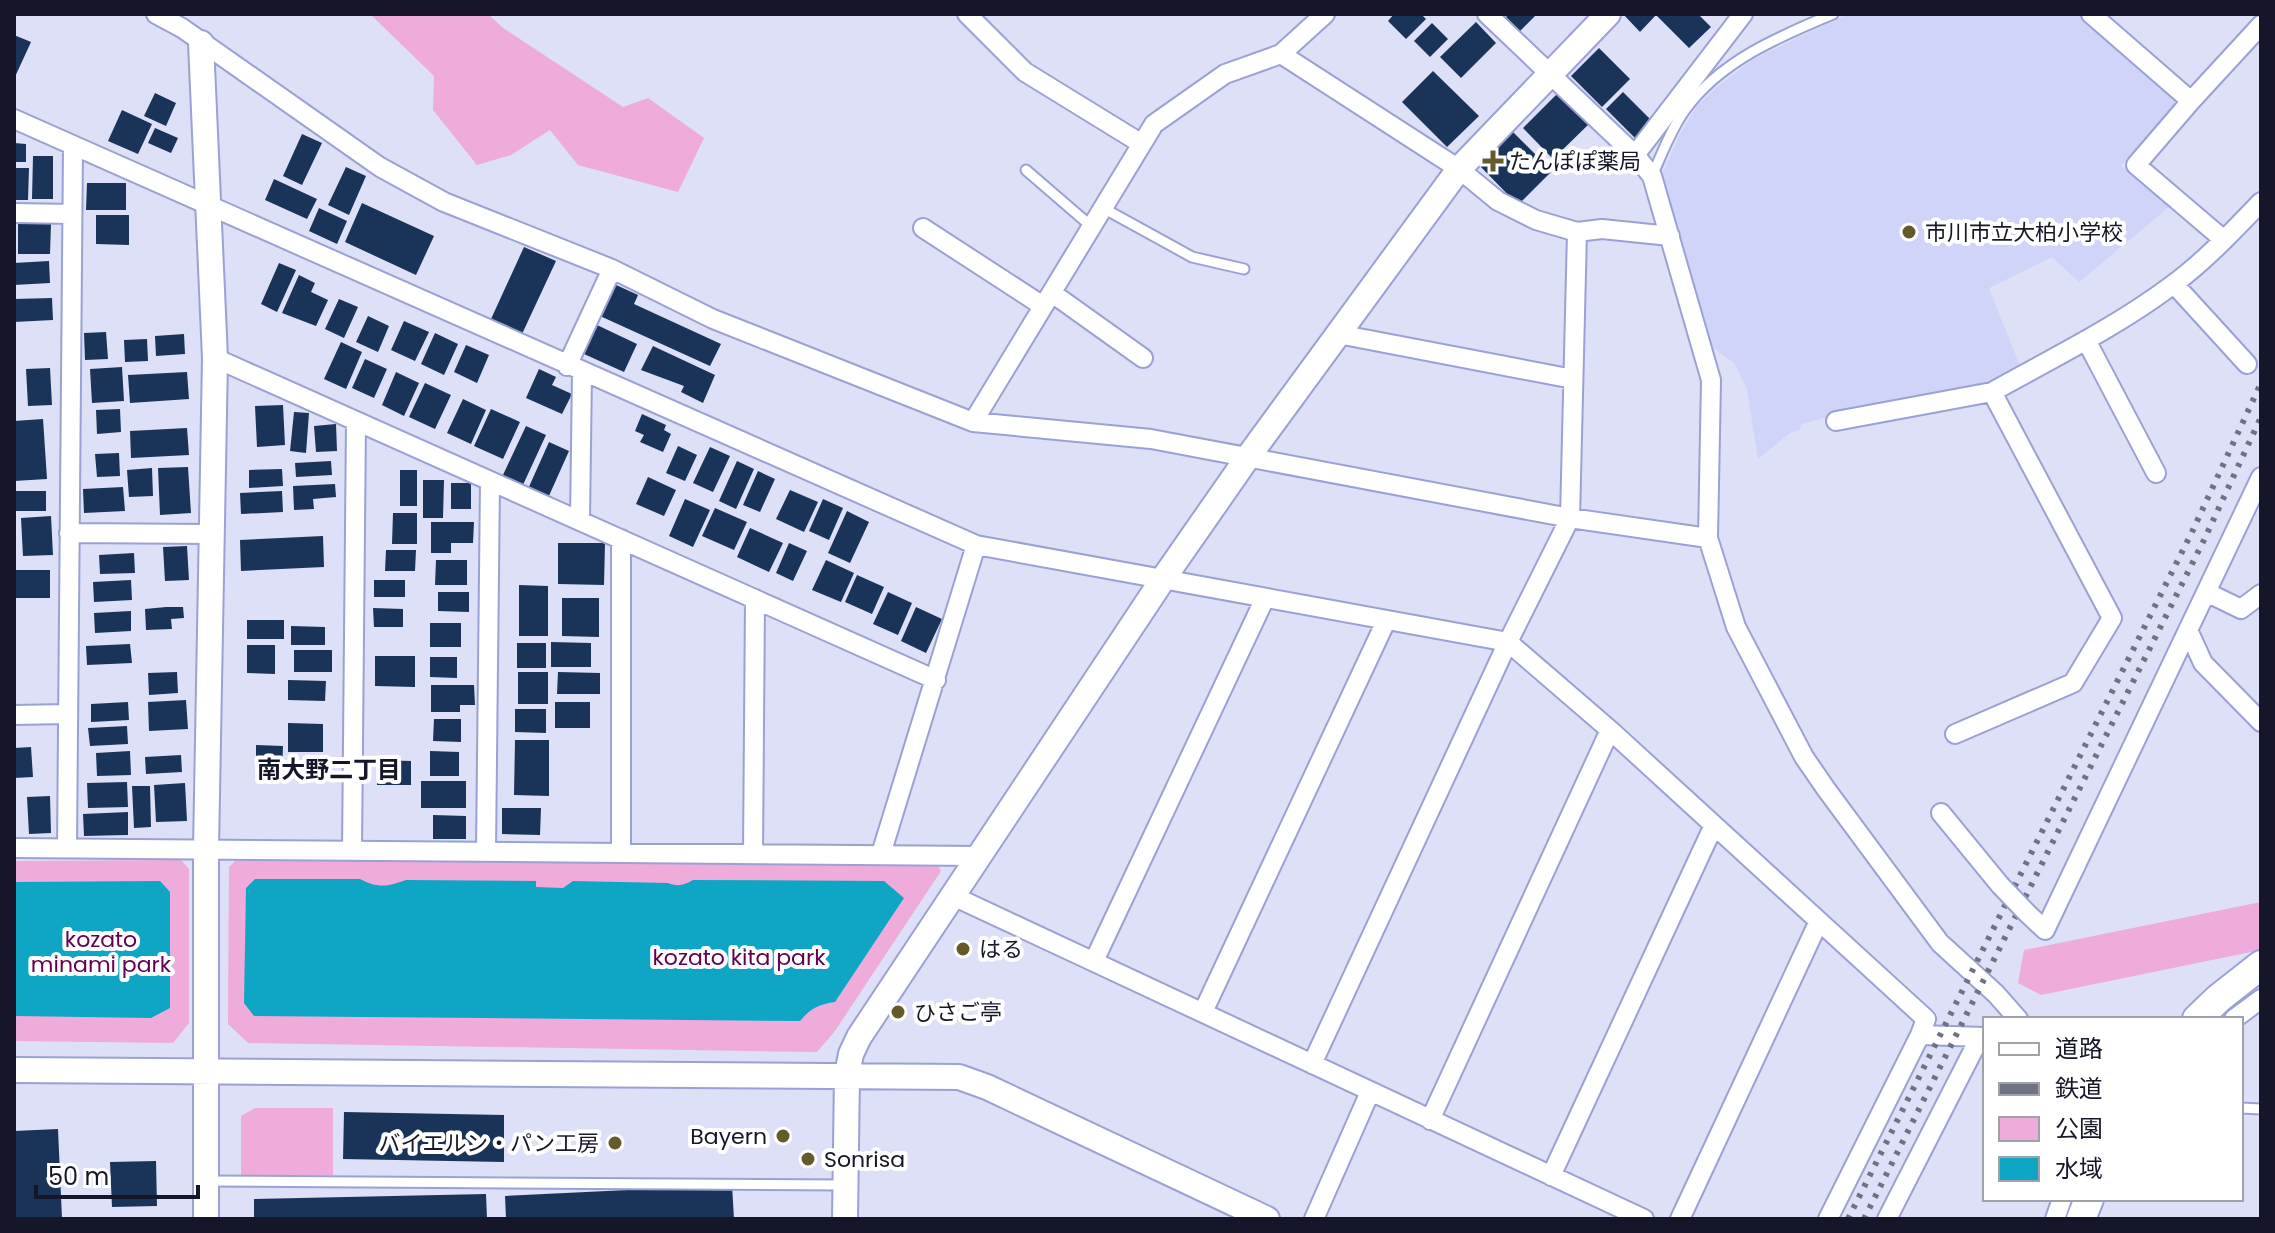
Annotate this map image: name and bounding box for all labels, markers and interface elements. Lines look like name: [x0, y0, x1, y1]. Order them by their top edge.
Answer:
place label: たんぽぽ薬局: [1509, 146, 1641, 177]
marker: たんぽぽ薬局: [1484, 152, 1502, 170]
place label: 市川市立大柏小学校: [1925, 217, 2123, 248]
marker: 市川市立大柏小学校: [1900, 223, 1918, 241]
district label: 南大野二丁目: [257, 753, 401, 786]
park label: kozato minami park: [31, 924, 172, 980]
place label: はる: [979, 934, 1023, 965]
marker: はる: [954, 940, 972, 958]
park label: kozato kita park: [652, 942, 826, 973]
place label: ひさご亭: [914, 997, 1002, 1028]
marker: ひさご亭: [889, 1003, 907, 1021]
legend: [1983, 1017, 2243, 1201]
text: 道路: [2055, 1032, 2103, 1065]
text: 鉄道: [2055, 1072, 2103, 1105]
text: 公園: [2055, 1112, 2103, 1145]
place label: Bayern: [690, 1121, 767, 1152]
marker: Bayern: [774, 1127, 792, 1145]
place label: バイエルン・パン工房: [379, 1128, 599, 1159]
marker: バイエルン・パン工房: [606, 1134, 624, 1152]
place label: Sonrisa: [824, 1144, 905, 1175]
scale bar: [36, 1149, 198, 1199]
marker: Sonrisa: [799, 1150, 817, 1168]
text: 水域: [2055, 1152, 2103, 1185]
text: 50 m: [48, 1160, 109, 1193]

